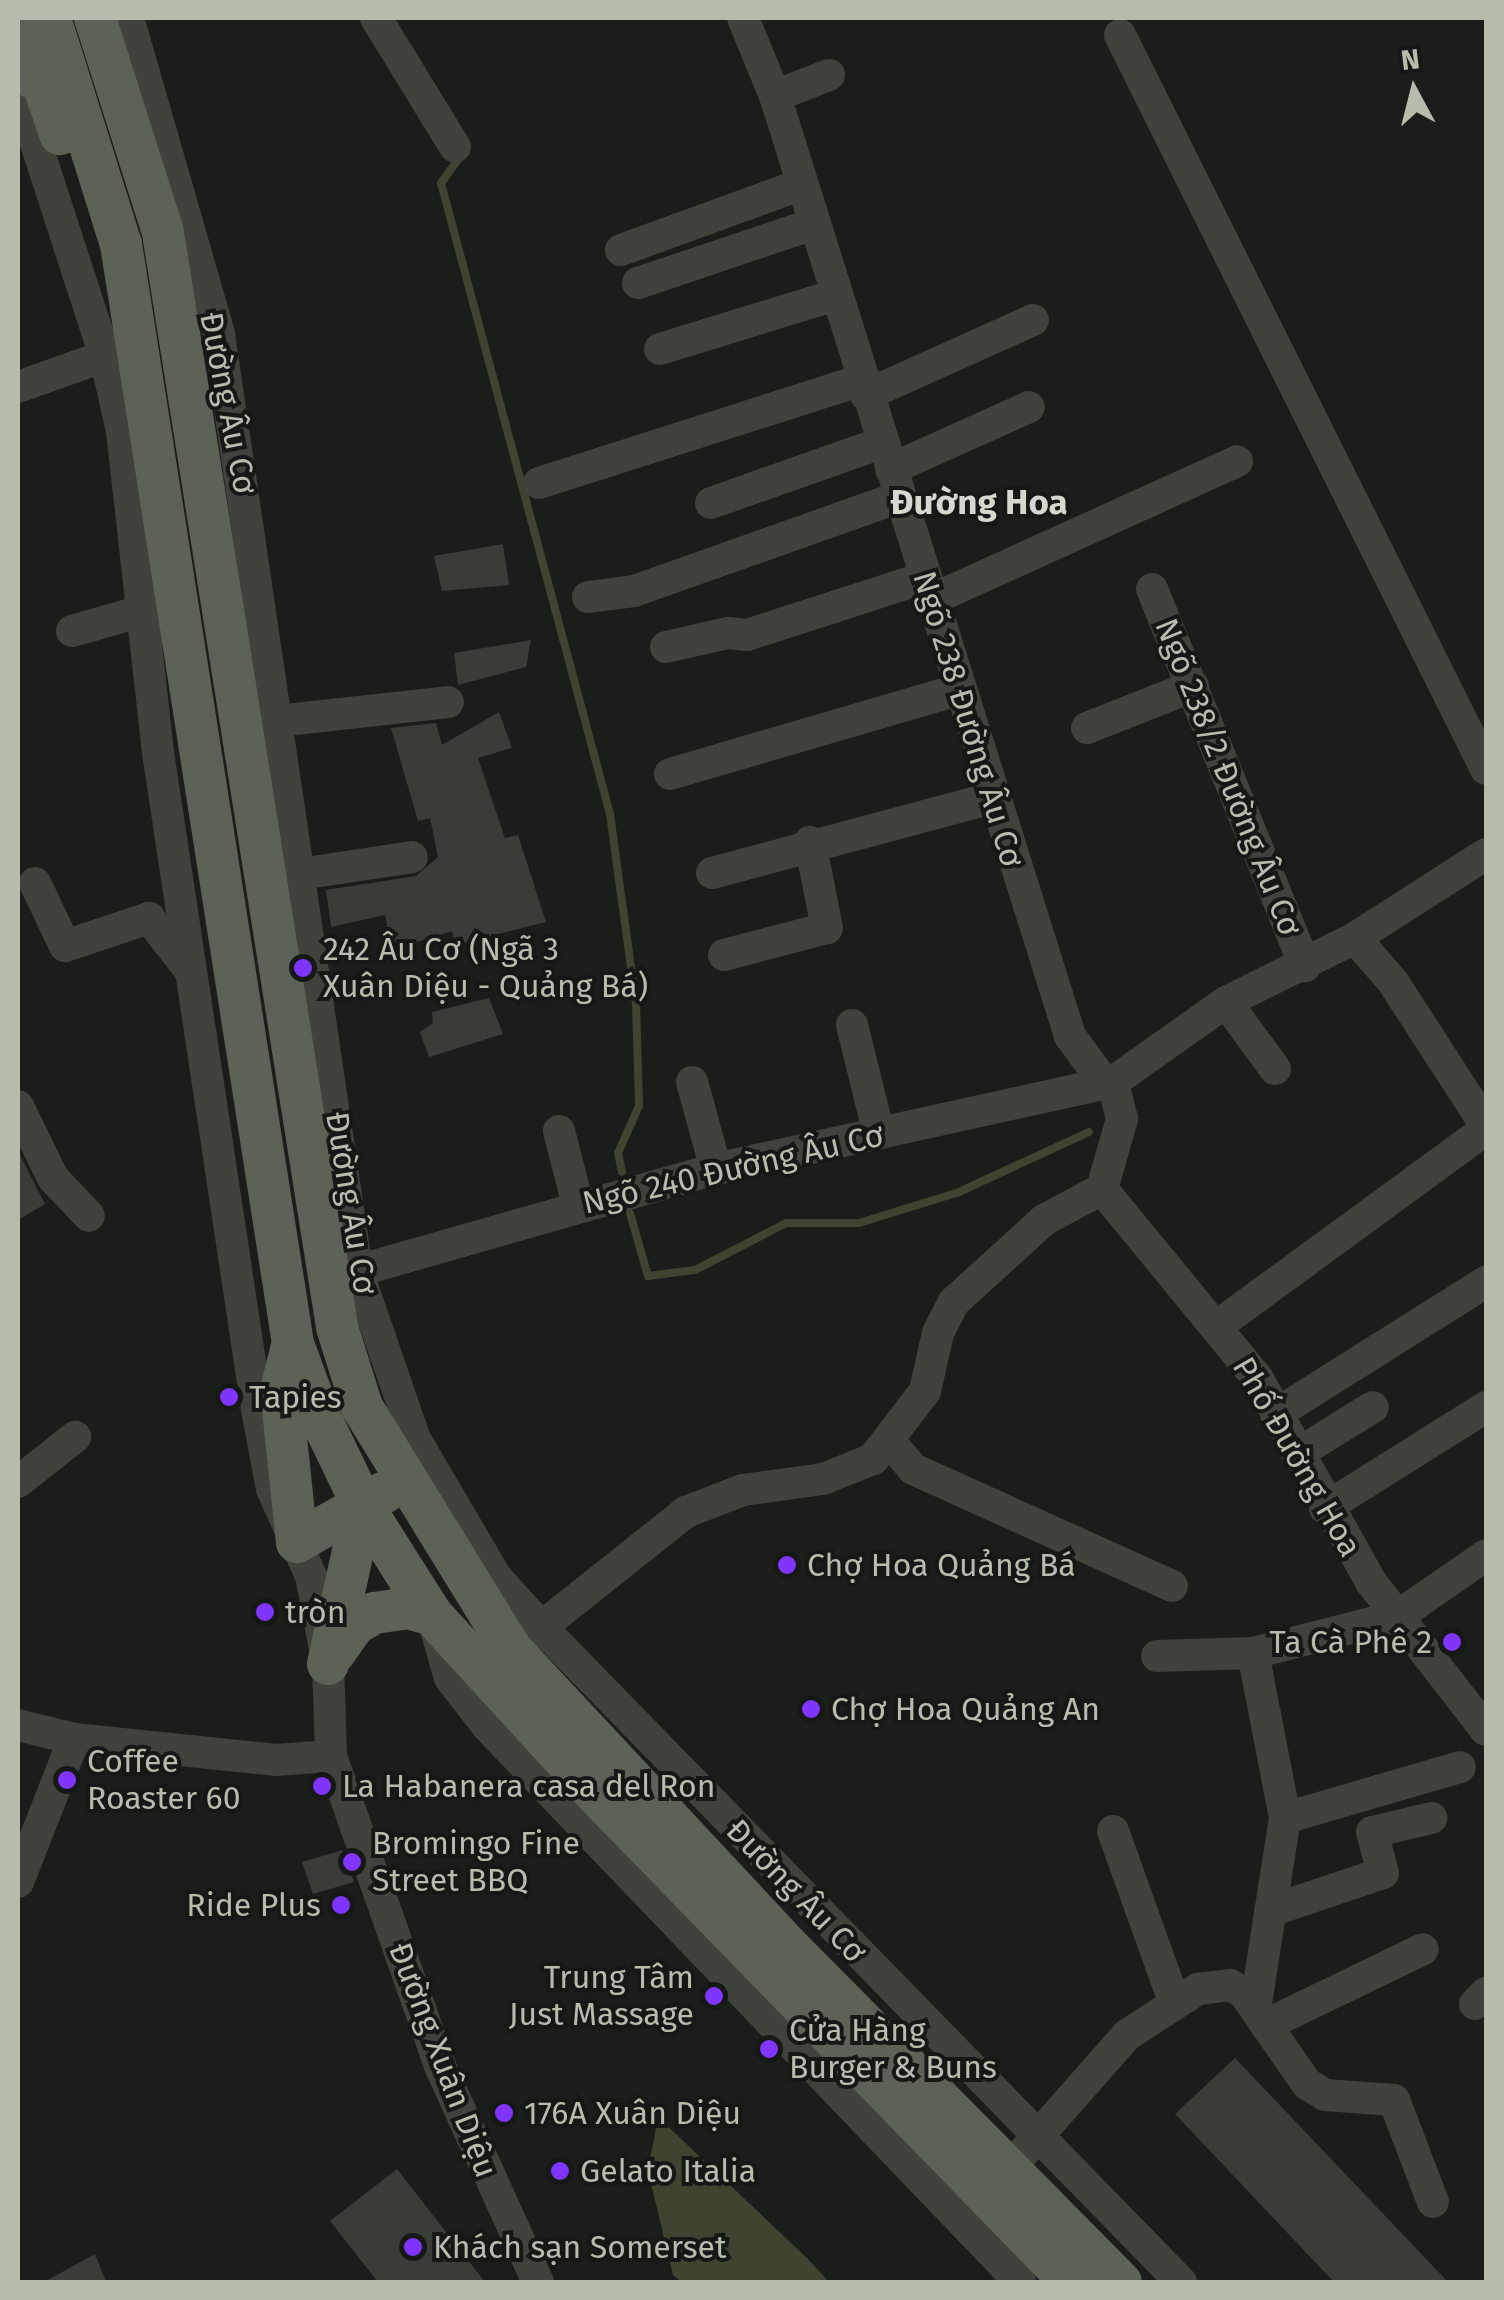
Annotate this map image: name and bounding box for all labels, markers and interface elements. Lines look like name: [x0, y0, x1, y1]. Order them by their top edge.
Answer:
north arrow: [1364, 40, 1464, 140]
text: N: [1399, 42, 1422, 77]
street label: Đường Âu Cơ: [192, 309, 264, 497]
district label: Đường Hoa: [890, 481, 1068, 523]
street label: Ngõ 238 Đường Âu Cơ: [905, 567, 1031, 871]
street label: Ngõ 238/2 Đường Âu Cơ: [1147, 613, 1309, 941]
place label: 242 Âu Cơ (Ngã 3 Xuân Diệu - Quảng Bá): [323, 931, 648, 1006]
marker: 242 Âu Cơ (Ngã 3 Xuân Diệu - Quảng Bá): [292, 957, 314, 979]
street label: Đường Âu Cơ: [318, 1109, 384, 1297]
street label: Ngõ 240 Đường Âu Cơ: [579, 1116, 887, 1222]
street label: Phố Đường Hoa: [1224, 1350, 1370, 1564]
place label: Tapies: [249, 1378, 342, 1416]
marker: Tapies: [218, 1386, 240, 1408]
place label: Chợ Hoa Quảng Bá: [807, 1546, 1076, 1584]
marker: Chợ Hoa Quảng Bá: [776, 1554, 798, 1576]
place label: tròn: [285, 1593, 345, 1631]
marker: tròn: [254, 1601, 276, 1623]
place label: Ta Cà Phê 2: [1269, 1623, 1432, 1661]
marker: Ta Cà Phê 2: [1441, 1631, 1463, 1653]
place label: Chợ Hoa Quảng An: [831, 1690, 1100, 1728]
marker: Chợ Hoa Quảng An: [800, 1698, 822, 1720]
place label: Coffee Roaster 60: [87, 1743, 241, 1818]
place label: La Habanera casa del Ron: [342, 1767, 715, 1805]
marker: Coffee Roaster 60: [56, 1769, 78, 1791]
marker: La Habanera casa del Ron: [311, 1775, 333, 1797]
street label: Đường Âu Cơ: [718, 1811, 874, 1971]
place label: Bromingo Fine Street BBQ: [372, 1825, 580, 1900]
marker: Bromingo Fine Street BBQ: [341, 1851, 363, 1873]
place label: Ride Plus: [186, 1886, 321, 1924]
marker: Ride Plus: [330, 1894, 352, 1916]
street label: Đường Xuân Diệu: [381, 1937, 505, 2183]
place label: Trung Tâm Just Massage: [509, 1959, 694, 2034]
marker: Trung Tâm Just Massage: [703, 1985, 725, 2007]
place label: Cửa Hàng Burger & Buns: [789, 2012, 997, 2087]
marker: Cửa Hàng Burger & Buns: [758, 2038, 780, 2060]
place label: 176A Xuân Diệu: [524, 2094, 741, 2132]
marker: 176A Xuân Diệu: [493, 2102, 515, 2124]
place label: Gelato Italia: [580, 2152, 756, 2190]
marker: Gelato Italia: [549, 2160, 571, 2182]
place label: Khách sạn Somerset: [433, 2228, 727, 2266]
marker: Khách sạn Somerset: [402, 2236, 424, 2258]

